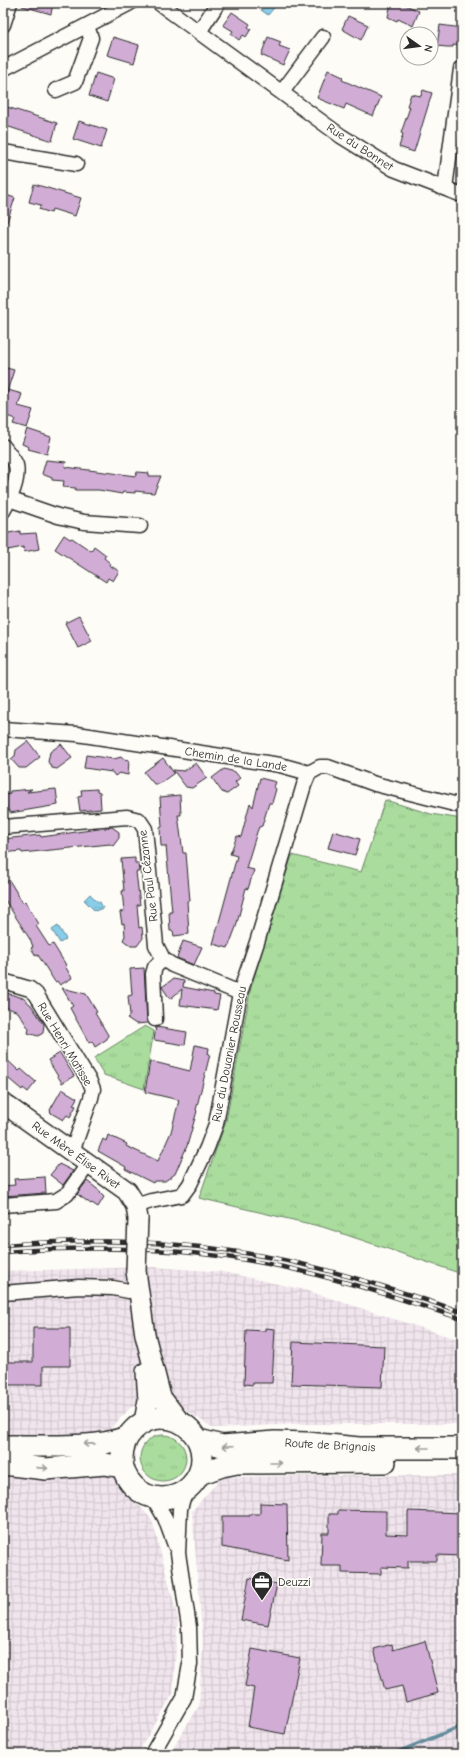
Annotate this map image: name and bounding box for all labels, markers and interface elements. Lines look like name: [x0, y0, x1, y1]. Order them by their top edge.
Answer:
north arrow: [399, 26, 439, 66]
text: N: [421, 43, 435, 53]
street label: Rue du Bonnet: [324, 120, 396, 174]
street label: Chemin de la Lande: [184, 744, 288, 774]
street label: Rue Paul Cézanne: [135, 829, 161, 923]
street label: Rue du Douanier Rousseau: [209, 985, 249, 1123]
street label: Rue Henri Matisse: [35, 1000, 95, 1088]
street label: Rue Mère Élise Rivet: [29, 1118, 123, 1192]
street label: Route de Brignais: [284, 1436, 376, 1454]
one-way arrow: [83, 1441, 96, 1448]
one-way arrow: [222, 1442, 235, 1449]
one-way arrow: [417, 1444, 430, 1452]
one-way arrow: [269, 1459, 282, 1467]
one-way arrow: [35, 1465, 48, 1472]
office icon: Deuzzi: [249, 1569, 275, 1602]
place label: Deuzzi: [278, 1575, 311, 1589]

